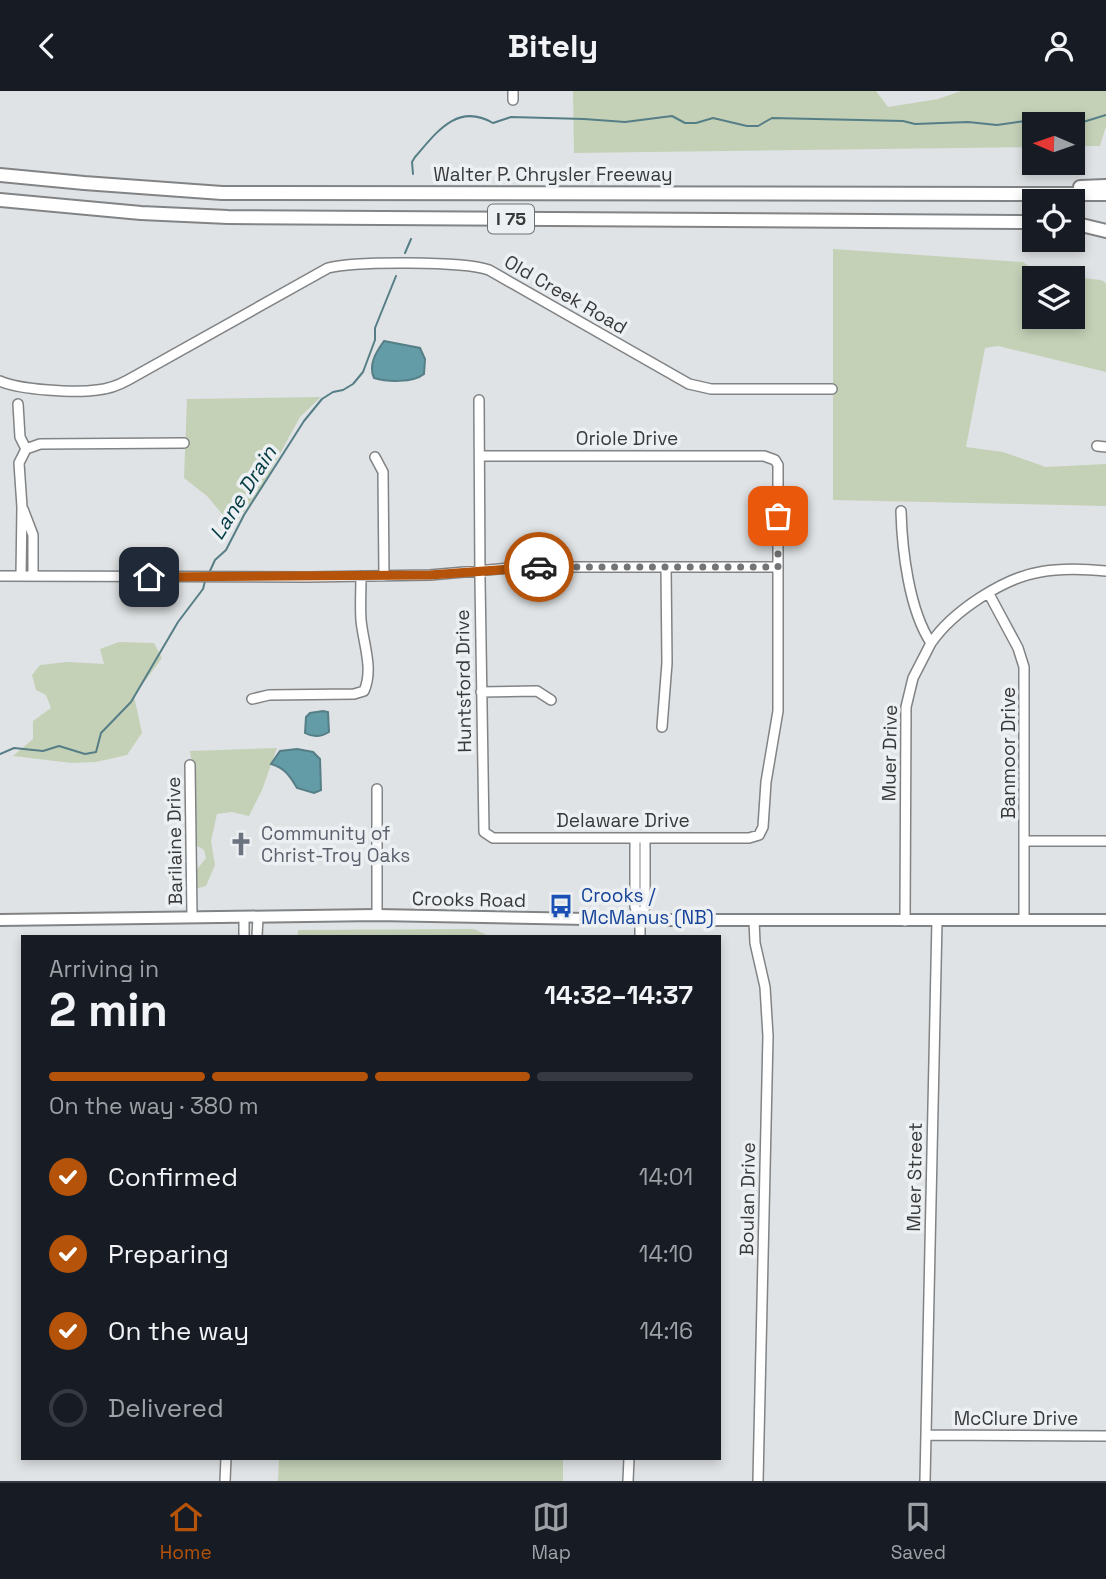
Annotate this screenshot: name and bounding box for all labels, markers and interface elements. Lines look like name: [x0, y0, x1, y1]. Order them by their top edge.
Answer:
text: Bitely: [508, 26, 598, 66]
icon: back: [28, 27, 66, 65]
icon: person: [1040, 27, 1078, 65]
north arrow: [1022, 112, 1085, 175]
map controls: [1022, 112, 1085, 329]
street label: Walter P. Chrysler Freeway: [433, 162, 673, 187]
button: locate: [1022, 189, 1085, 252]
road number: I 75: [488, 204, 534, 233]
street label: Old Creek Road: [500, 249, 632, 340]
button: layers: [1022, 266, 1085, 329]
street label: Oriole Drive: [576, 426, 678, 451]
water label: Lane Drain: [203, 440, 283, 545]
pin: [748, 486, 808, 546]
icon: bag: [759, 497, 797, 535]
courier: [504, 532, 574, 602]
pin: [119, 547, 179, 607]
icon: car: [520, 548, 558, 586]
icon: home: [130, 558, 168, 596]
street label: Huntsford Drive: [450, 609, 477, 753]
street label: Banmoor Drive: [996, 687, 1021, 819]
street label: Muer Drive: [876, 704, 903, 802]
street label: Barilaine Drive: [161, 776, 188, 906]
street label: Delaware Drive: [556, 808, 690, 833]
place label: Community of Christ-Troy Oaks: [261, 821, 410, 868]
church icon: Community of Christ-Troy Oaks: [227, 830, 255, 858]
place label: Crooks / McManus (NB): [581, 883, 714, 930]
street label: Crooks Road: [412, 886, 526, 913]
bus stop icon: Crooks / McManus (NB): [547, 892, 575, 920]
text: Arriving in: [49, 954, 159, 984]
text: 14:32–14:37: [544, 978, 693, 1012]
text: 2 min: [49, 981, 168, 1039]
text: On the way · 380 m: [49, 1091, 259, 1121]
street label: Muer Street: [901, 1122, 928, 1232]
street label: Boulan Drive: [734, 1142, 761, 1256]
icon: check: [49, 1158, 87, 1196]
text: Confirmed: [108, 1160, 238, 1194]
text: 14:01: [639, 1162, 693, 1192]
icon: check: [49, 1235, 87, 1273]
text: Preparing: [108, 1237, 229, 1271]
text: 14:10: [639, 1239, 693, 1269]
icon: check: [49, 1312, 87, 1350]
text: On the way: [108, 1314, 249, 1348]
text: 14:16: [640, 1316, 693, 1346]
text: Delivered: [108, 1391, 224, 1425]
street label: McClure Drive: [954, 1406, 1078, 1431]
tab: Home: [160, 1498, 212, 1565]
tab: Map: [531, 1498, 571, 1565]
tab: Saved: [891, 1498, 946, 1565]

